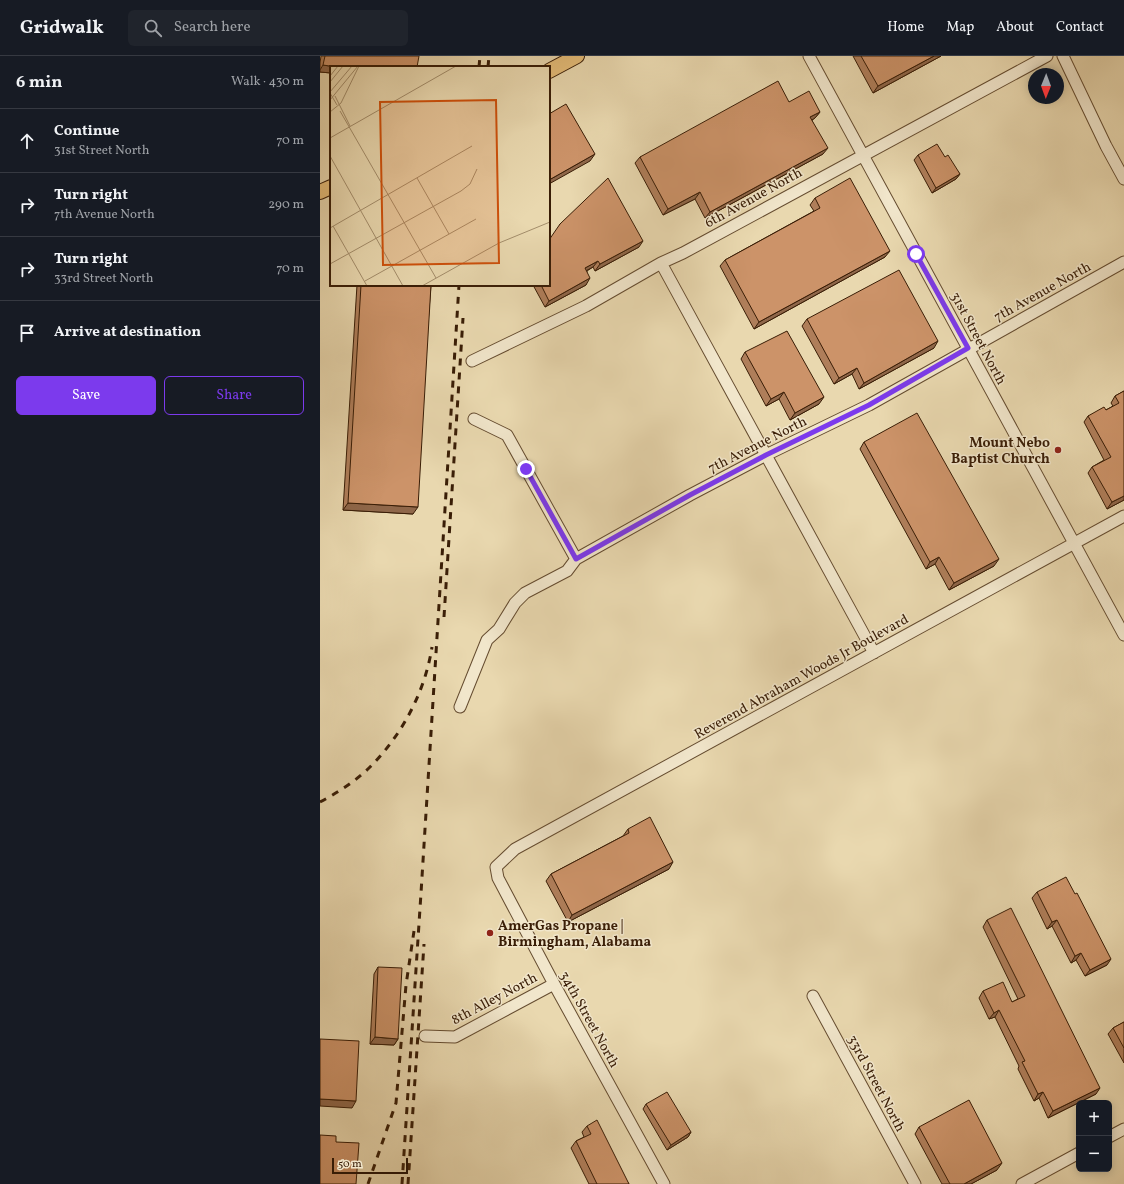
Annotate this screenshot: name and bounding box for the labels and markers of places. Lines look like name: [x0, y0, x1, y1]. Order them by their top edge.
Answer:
place label: Mount Nebo Baptist Church: [951, 434, 1050, 469]
marker: Mount Nebo Baptist Church: [1053, 445, 1063, 455]
place label: AmerGas Propane | Birmingham, Alabama: [498, 917, 651, 952]
marker: AmerGas Propane | Birmingham, Alabama: [485, 928, 495, 938]

